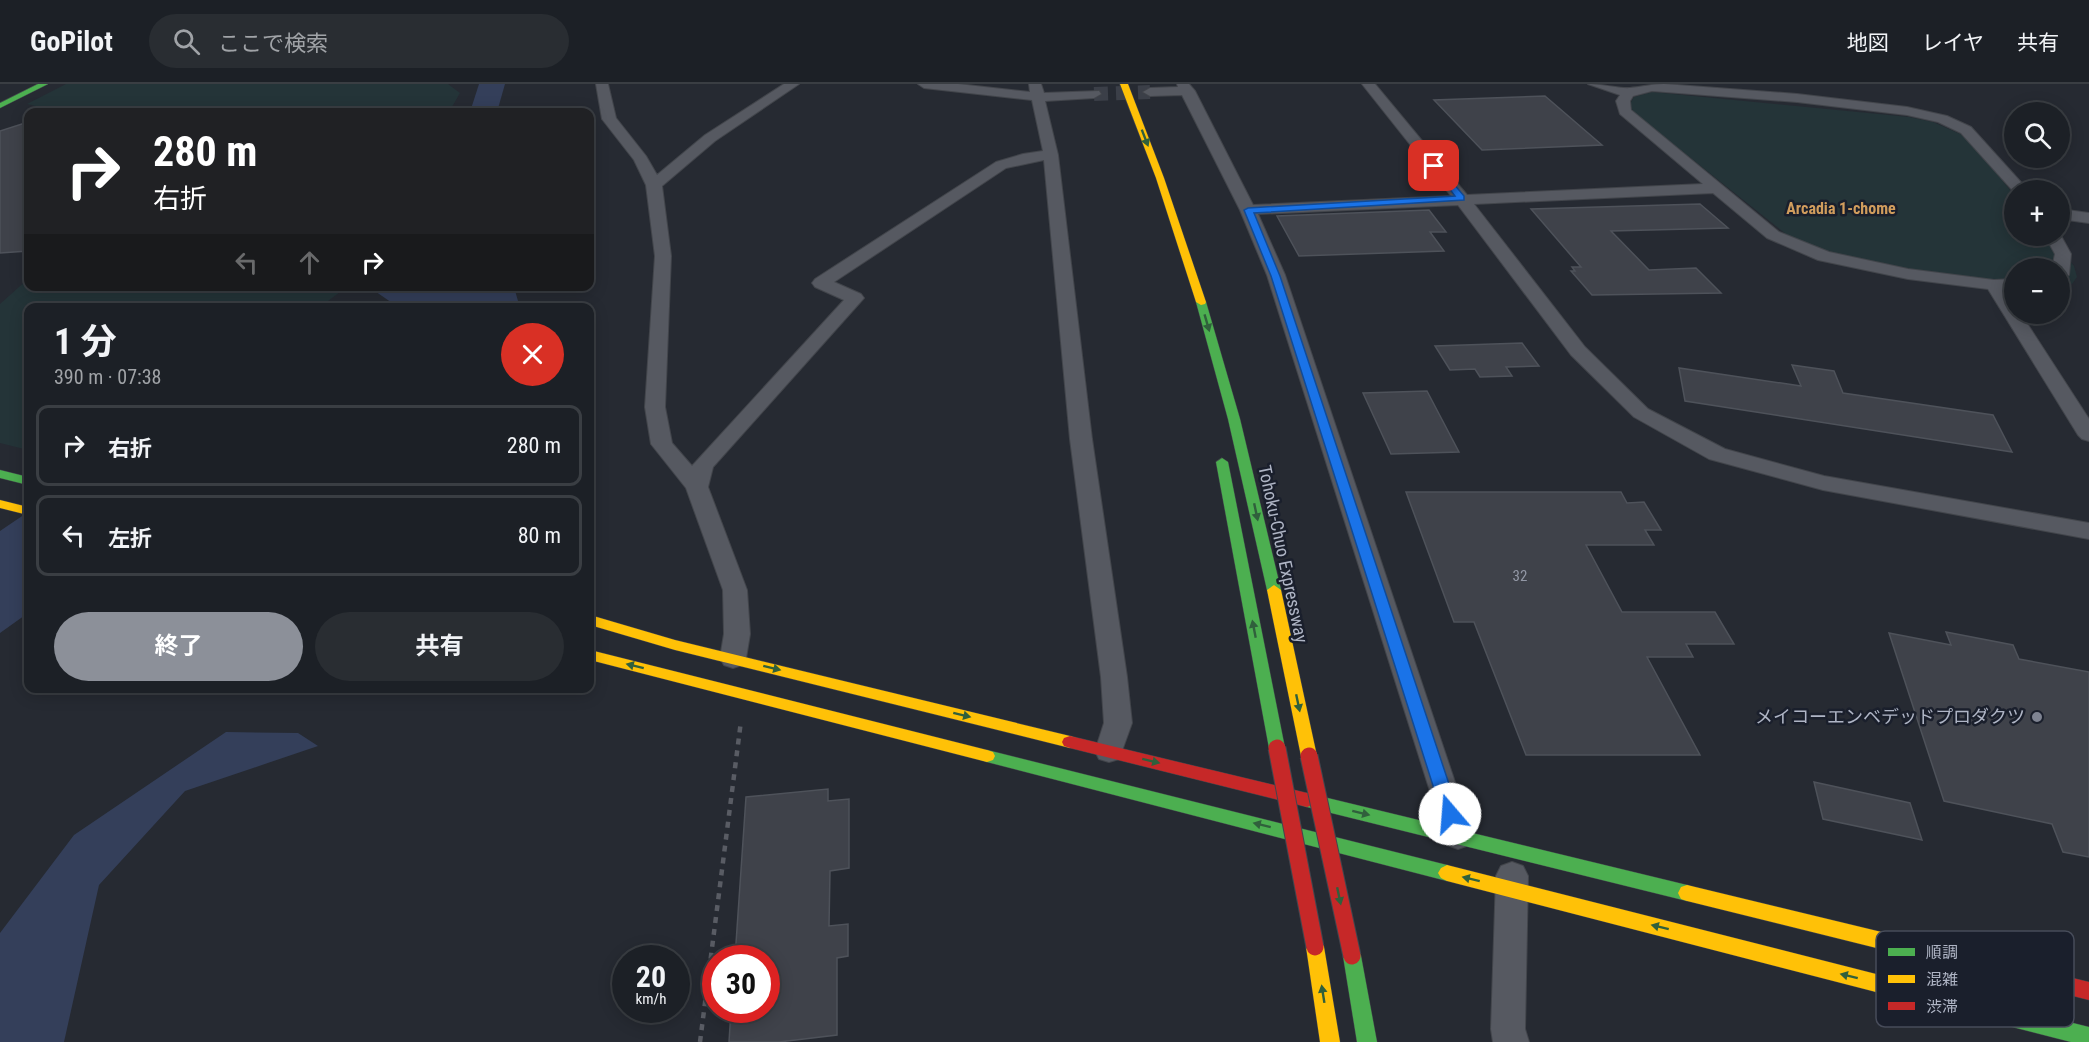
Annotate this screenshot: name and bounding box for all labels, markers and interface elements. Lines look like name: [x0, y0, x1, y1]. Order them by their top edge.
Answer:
search box: [149, 14, 569, 68]
text: GoPilot: [30, 25, 113, 58]
icon: search: [170, 25, 203, 58]
text: ここで検索: [218, 31, 328, 56]
text: 地図: [1847, 31, 1889, 55]
text: レイヤ: [1922, 31, 1984, 55]
text: 共有: [2017, 31, 2059, 55]
map controls: [2004, 102, 2070, 324]
button: search: [2004, 102, 2070, 168]
text: 280 m: [153, 127, 258, 176]
one-way arrow: [1140, 130, 1150, 148]
icon: right: [54, 132, 132, 210]
pin: [1408, 140, 1459, 191]
icon: arrive: [1417, 149, 1450, 182]
button: +: [2004, 180, 2070, 246]
text: 右折: [153, 183, 207, 215]
district label: Arcadia 1-chome: [1786, 199, 1896, 218]
icon: left: [230, 246, 263, 279]
icon: ahead: [293, 246, 326, 279]
icon: right: [356, 246, 389, 279]
button: −: [2004, 258, 2070, 324]
one-way arrow: [1203, 314, 1212, 332]
text: 1 分: [54, 321, 117, 363]
button: close: [501, 323, 564, 386]
text: 390 m · 07:38: [54, 365, 161, 389]
icon: right: [57, 429, 90, 462]
text: 280 m: [507, 433, 561, 458]
text: 右折: [108, 436, 152, 461]
street label: Tohoku-Chuo Expressway: [1254, 463, 1313, 645]
one-way arrow: [1252, 503, 1261, 522]
icon: left: [57, 519, 90, 552]
text: 80 m: [518, 523, 561, 548]
text: 左折: [108, 526, 152, 551]
house number: 32: [1513, 567, 1527, 585]
button: 終了: [54, 612, 303, 681]
button: 共有: [315, 612, 564, 681]
one-way arrow: [1249, 619, 1258, 638]
one-way arrow: [626, 661, 645, 671]
one-way arrow: [763, 664, 782, 674]
one-way arrow: [1293, 693, 1303, 712]
place label: メイコーエンベデッドプロダクツ: [1755, 706, 2025, 727]
one-way arrow: [953, 710, 971, 720]
marker: メイコーエンベデッドプロダクツ: [2030, 710, 2044, 724]
one-way arrow: [1142, 757, 1160, 767]
position arrow: [1418, 782, 1482, 846]
one-way arrow: [1352, 808, 1370, 818]
one-way arrow: [1253, 820, 1271, 830]
one-way arrow: [1462, 874, 1480, 883]
one-way arrow: [1335, 886, 1345, 905]
one-way arrow: [1651, 922, 1670, 932]
legend: [1876, 931, 2074, 1027]
text: 順調: [1926, 943, 1958, 962]
speed limit sign: 30: [702, 945, 780, 1023]
text: 20: [636, 959, 666, 994]
one-way arrow: [1840, 970, 1858, 980]
text: 混雑: [1926, 970, 1958, 989]
one-way arrow: [1318, 985, 1327, 1004]
text: km/h: [636, 990, 666, 1008]
text: 渋滞: [1926, 997, 1958, 1016]

